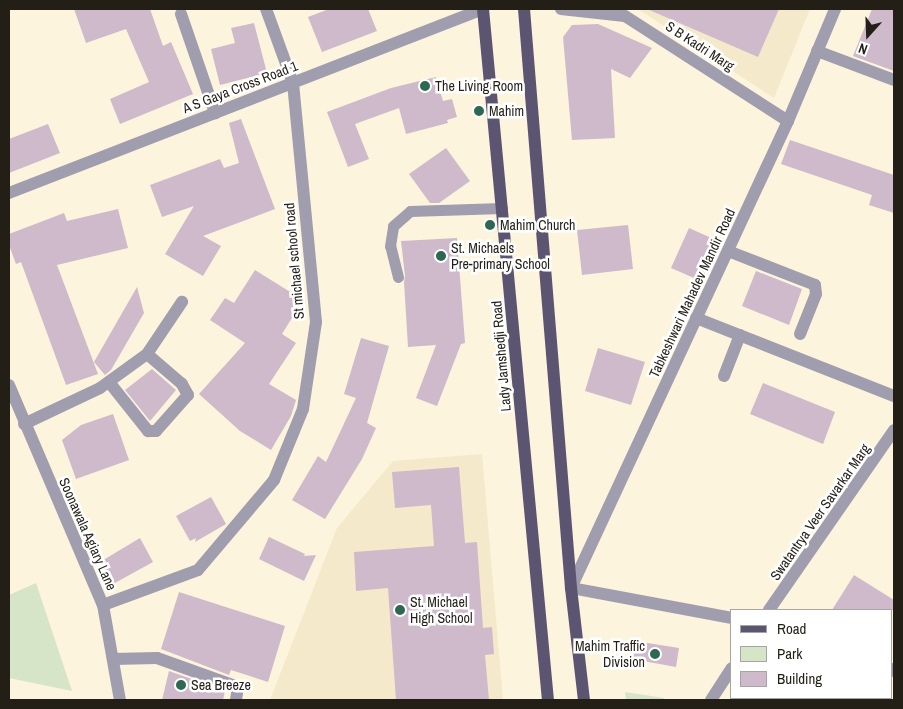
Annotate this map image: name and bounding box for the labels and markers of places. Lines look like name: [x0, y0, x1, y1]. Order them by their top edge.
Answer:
place label: The Living Room: [435, 78, 523, 94]
marker: The Living Room: [419, 80, 431, 92]
place label: Mahim: [489, 103, 524, 119]
marker: Mahim: [473, 105, 485, 117]
place label: Mahim Church: [500, 217, 575, 233]
marker: Mahim Church: [484, 219, 496, 231]
place label: St. Michaels Pre-primary School: [451, 240, 550, 272]
marker: St. Michaels Pre-primary School: [435, 250, 447, 262]
place label: St. Michael High School: [410, 594, 473, 626]
marker: St. Michael High School: [394, 604, 406, 616]
place label: Mahim Traffic Division: [575, 638, 645, 670]
marker: Mahim Traffic Division: [649, 648, 661, 660]
place label: Sea Breeze: [191, 677, 251, 693]
marker: Sea Breeze: [175, 679, 187, 691]

